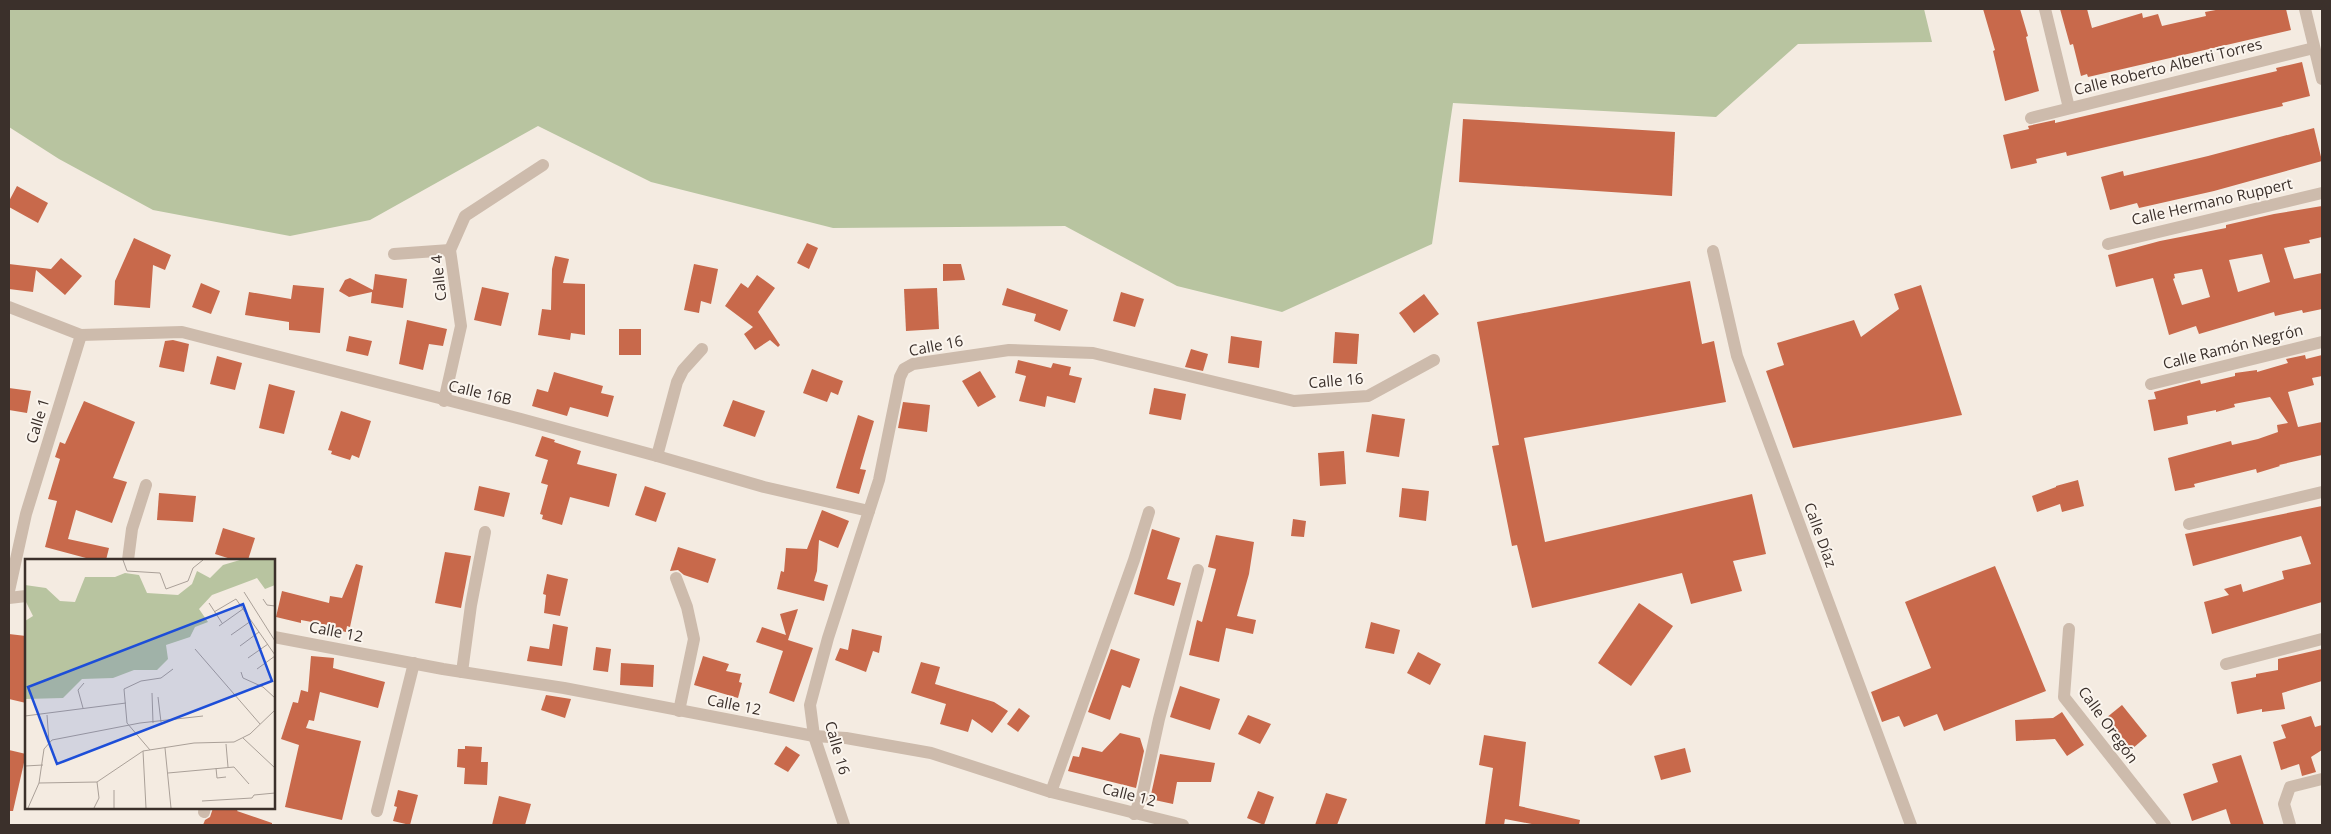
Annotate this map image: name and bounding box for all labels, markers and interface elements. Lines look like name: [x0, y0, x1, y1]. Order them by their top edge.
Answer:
street label: Calle Roberto Alberti Torres: [2072, 33, 2264, 99]
street label: Calle Hermano Ruppert: [2129, 173, 2294, 229]
street label: Calle 4: [426, 254, 450, 302]
street label: Calle Ramón Negrón: [2161, 319, 2305, 373]
street label: Calle 16: [907, 330, 965, 360]
street label: Calle 16: [1308, 368, 1364, 392]
street label: Calle 16B: [447, 375, 514, 409]
street label: Calle 1: [21, 396, 53, 446]
street label: Calle Díaz: [1800, 499, 1842, 570]
inset map: [25, 559, 275, 809]
street label: Calle 12: [307, 616, 365, 646]
street label: Calle Oregón: [2074, 682, 2143, 767]
street label: Calle 12: [705, 689, 763, 719]
street label: Calle 16: [821, 719, 855, 777]
street label: Calle 12: [1100, 778, 1158, 810]

